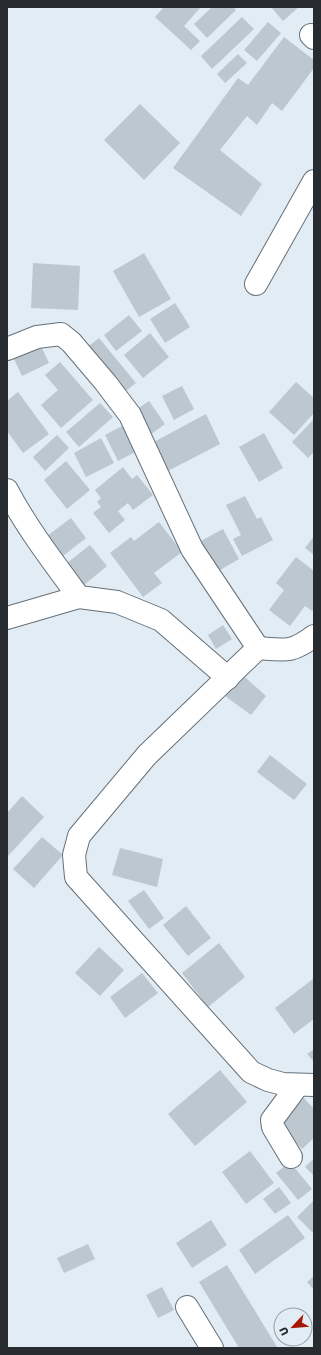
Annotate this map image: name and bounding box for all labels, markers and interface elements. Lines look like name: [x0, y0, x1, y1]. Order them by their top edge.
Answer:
north arrow: [273, 1307, 313, 1347]
text: U: [275, 1324, 293, 1338]

